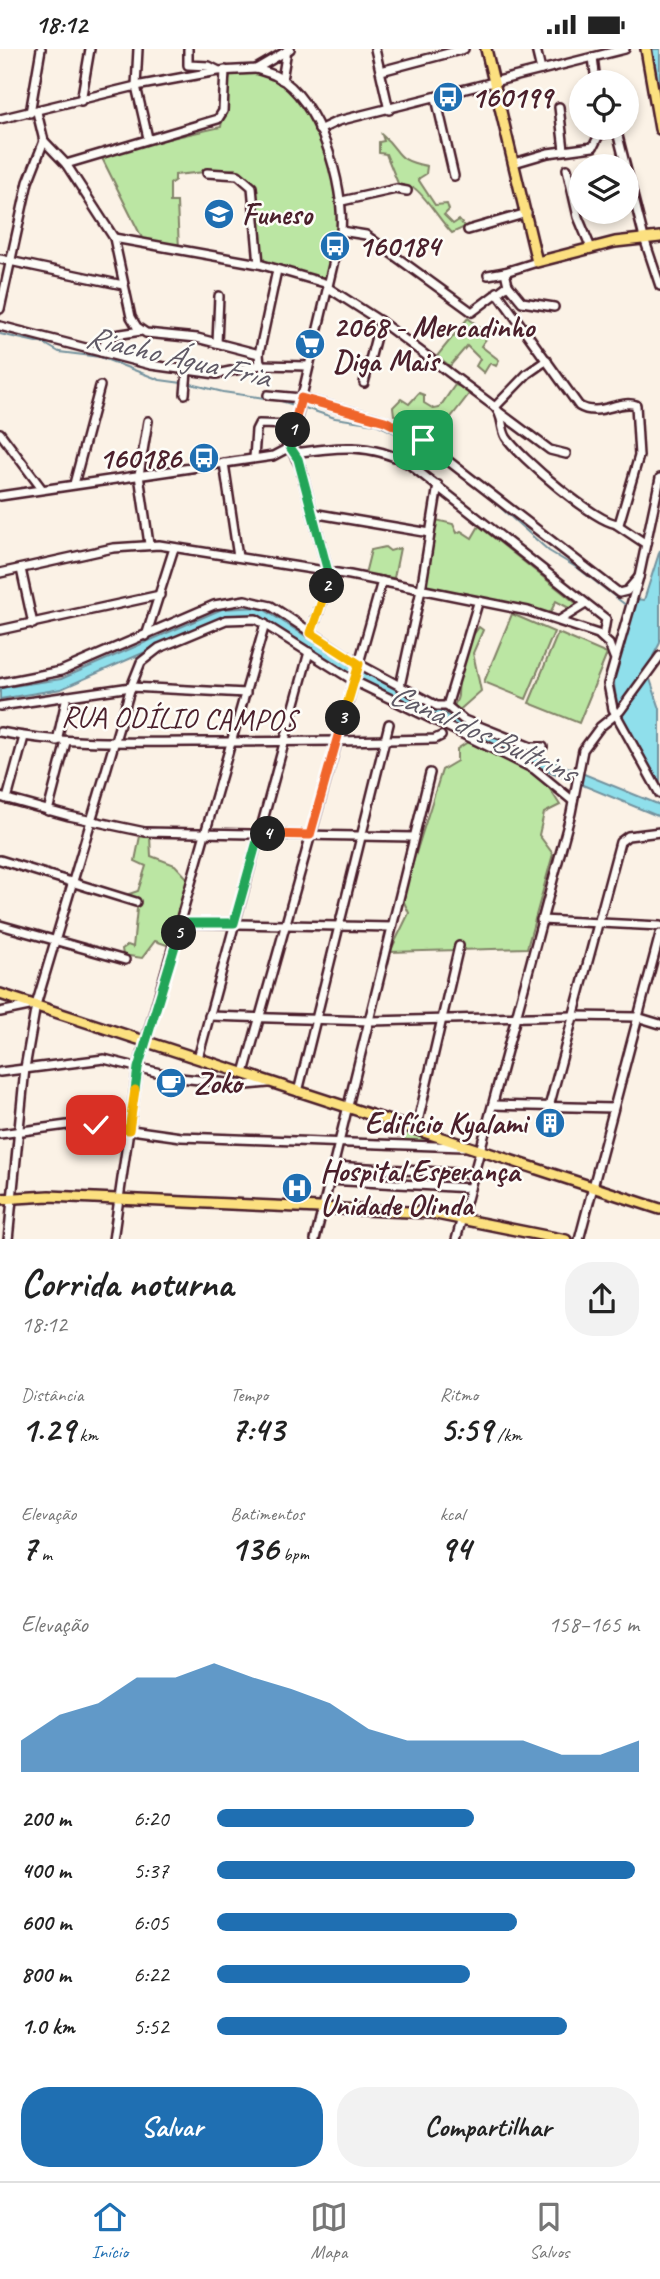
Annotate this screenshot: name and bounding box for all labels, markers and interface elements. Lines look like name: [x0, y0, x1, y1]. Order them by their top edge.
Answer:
text: 18:12: [35, 8, 87, 41]
map controls: [569, 70, 639, 224]
button: locate: [569, 70, 639, 140]
place label: 160199: [471, 78, 556, 116]
bus stop icon: 160199: [431, 80, 465, 114]
button: layers: [569, 154, 639, 224]
place label: Funeso: [242, 195, 314, 233]
school or university icon: Funeso: [202, 197, 236, 231]
place label: 160184: [358, 227, 443, 265]
bus stop icon: 160184: [318, 229, 352, 263]
place label: 2068 - Mercadinho Diga Mais: [333, 308, 536, 380]
water label: Riacho Água Fria: [82, 316, 276, 398]
supermarket icon: 2068 - Mercadinho Diga Mais: [293, 327, 327, 361]
pin: [393, 410, 453, 470]
pin: 1: [276, 413, 310, 447]
text: 1: [288, 417, 297, 441]
icon: arrive: [404, 421, 442, 459]
place label: 160186: [99, 439, 183, 477]
bus stop icon: 160186: [187, 441, 221, 475]
pin: 2: [310, 569, 344, 603]
text: 2: [322, 573, 331, 597]
water label: Canal dos Bultrins: [383, 673, 587, 794]
street label: RUA ODÍLIO CAMPOS: [61, 697, 300, 739]
pin: 3: [326, 701, 360, 735]
text: 3: [338, 705, 347, 729]
pin: 4: [250, 817, 286, 851]
text: 4: [263, 821, 272, 845]
pin: 5: [162, 915, 196, 951]
text: 5: [174, 920, 183, 944]
place label: Zoko: [194, 1064, 245, 1102]
cafe icon: Zoko: [154, 1066, 188, 1100]
pin: [66, 1095, 126, 1155]
place label: Edifício Kyalami: [365, 1104, 531, 1143]
icon: check: [77, 1106, 115, 1144]
building icon: Edifício Kyalami: [533, 1106, 567, 1140]
place label: Hospital Esperança Unidade Olinda: [320, 1152, 522, 1224]
hospital icon: Hospital Esperança Unidade Olinda: [280, 1171, 314, 1205]
text: Corrida noturna: [21, 1260, 233, 1307]
button: share: [565, 1262, 639, 1336]
text: 18:12: [21, 1310, 67, 1339]
text: Distância: [21, 1383, 83, 1407]
text: Tempo: [230, 1383, 268, 1407]
text: Ritmo: [440, 1383, 478, 1407]
text: 1.29: [21, 1407, 75, 1452]
text: 7:43: [230, 1407, 284, 1452]
text: 5:59: [440, 1407, 492, 1452]
text: km: [75, 1423, 98, 1447]
text: /km: [492, 1423, 522, 1447]
text: Elevação: [21, 1502, 76, 1526]
text: Batimentos: [230, 1502, 304, 1526]
text: kcal: [440, 1502, 465, 1526]
text: 7: [21, 1526, 37, 1571]
text: 136: [230, 1526, 278, 1571]
text: 94: [440, 1526, 471, 1571]
text: m: [37, 1542, 52, 1566]
text: bpm: [278, 1542, 309, 1566]
text: Elevação: [21, 1610, 88, 1639]
text: 158–165 m: [548, 1610, 639, 1639]
text: 200 m: [21, 1804, 71, 1833]
text: 6:20: [133, 1804, 169, 1833]
text: 400 m: [21, 1856, 71, 1885]
text: 5:37: [133, 1856, 169, 1885]
text: 600 m: [21, 1908, 71, 1937]
text: 6:05: [133, 1908, 169, 1937]
text: 800 m: [21, 1960, 71, 1989]
text: 6:22: [133, 1960, 169, 1989]
text: 1.0 km: [21, 2012, 75, 2041]
text: 5:52: [133, 2012, 169, 2041]
button: Salvar: [21, 2087, 323, 2167]
button: Compartilhar: [337, 2087, 639, 2167]
tab: Início: [91, 2198, 129, 2264]
tab: Mapa: [310, 2198, 348, 2264]
tab: Salvos: [529, 2198, 569, 2264]

